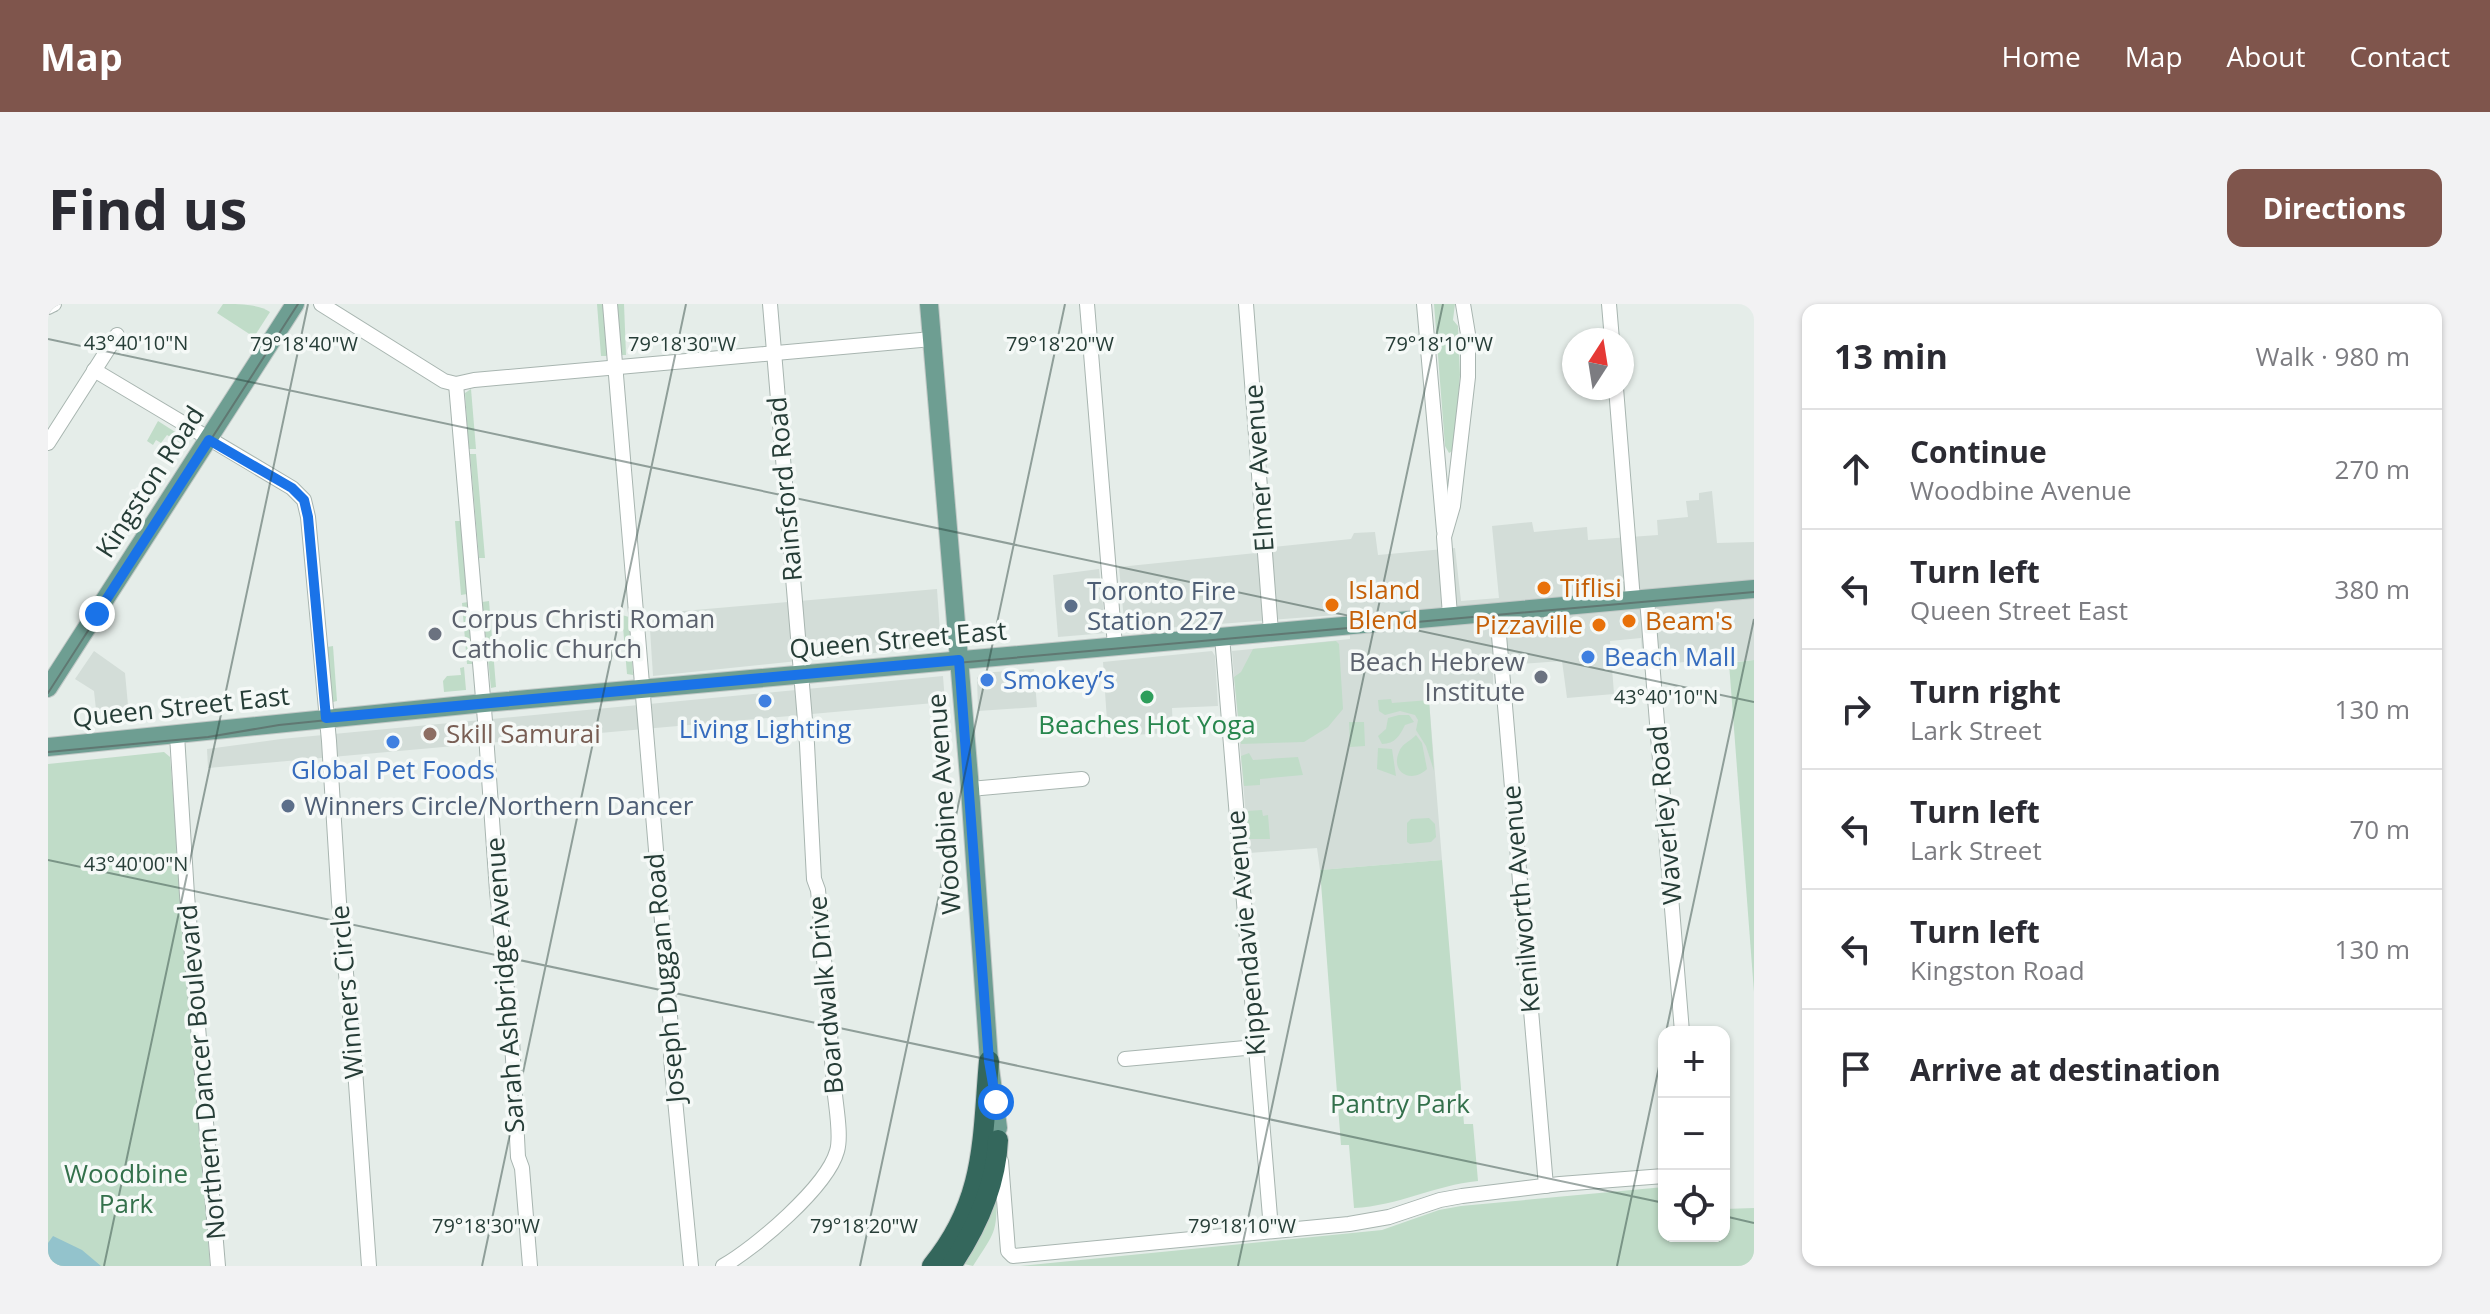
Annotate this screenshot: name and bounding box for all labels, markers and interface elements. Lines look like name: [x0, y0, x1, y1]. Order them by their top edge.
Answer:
text: Map: [40, 30, 123, 82]
text: Home: [2002, 37, 2081, 75]
text: Map: [2125, 37, 2183, 75]
text: About: [2227, 37, 2305, 75]
text: Contact: [2349, 37, 2450, 75]
button: Directions: [2227, 169, 2442, 247]
text: Find us: [48, 170, 247, 246]
north arrow: [1562, 328, 1634, 400]
text: 43°40'10"N: [84, 329, 188, 356]
text: 79°18'40"W: [250, 330, 359, 357]
text: 79°18'30"W: [628, 330, 737, 357]
text: 79°18'20"W: [1006, 330, 1115, 357]
text: 79°18'10"W: [1385, 330, 1494, 357]
text: 13 min: [1834, 333, 1948, 379]
text: Walk · 980 m: [2256, 338, 2410, 374]
street label: Elmer Avenue: [1234, 383, 1282, 553]
street label: Rainsford Road: [758, 395, 810, 583]
street label: Kingston Road: [87, 398, 212, 564]
text: Continue: [1910, 431, 2047, 472]
icon: ahead: [1834, 447, 1878, 491]
text: 270 m: [2335, 451, 2410, 487]
text: Woodbine Avenue: [1910, 472, 2131, 508]
text: Turn left: [1910, 551, 2040, 592]
icon: left: [1834, 567, 1878, 611]
place label: Tiflisi: [1560, 569, 1622, 605]
place label: Island Blend: [1348, 571, 1421, 637]
text: 380 m: [2335, 571, 2410, 607]
place label: Toronto Fire Station 227: [1087, 572, 1236, 638]
marker: Tiflisi: [1535, 579, 1553, 597]
text: Queen Street East: [1910, 592, 2128, 628]
route end: [79, 596, 115, 632]
marker: Island Blend: [1323, 596, 1341, 614]
marker: Toronto Fire Station 227: [1062, 597, 1080, 615]
place label: Corpus Christi Roman Catholic Church: [451, 600, 715, 666]
place label: Beam's: [1645, 602, 1733, 638]
place label: Pizzaville: [1475, 606, 1583, 642]
street label: Queen Street East: [788, 612, 1008, 666]
marker: Beam's: [1620, 612, 1638, 630]
marker: Pizzaville: [1590, 616, 1608, 634]
marker: Corpus Christi Roman Catholic Church: [426, 625, 444, 643]
place label: Beach Mall: [1604, 638, 1736, 674]
place label: Beach Hebrew Institute: [1349, 643, 1525, 709]
marker: Beach Mall: [1579, 648, 1597, 666]
place label: Smokey’s: [1003, 661, 1115, 697]
marker: Beach Hebrew Institute: [1532, 668, 1550, 686]
marker: Smokey’s: [978, 671, 996, 689]
text: Turn right: [1910, 671, 2061, 712]
street label: Queen Street East: [71, 677, 291, 735]
text: 43°40'10"N: [1614, 683, 1718, 710]
icon: right: [1834, 687, 1878, 731]
marker: Beaches Hot Yoga: [1138, 688, 1156, 706]
text: 130 m: [2335, 691, 2410, 727]
marker: Living Lighting: [756, 692, 774, 710]
street label: Woodbine Avenue: [917, 692, 969, 916]
place label: Beaches Hot Yoga: [1038, 706, 1256, 742]
place label: Living Lighting: [679, 710, 851, 746]
text: Lark Street: [1910, 712, 2042, 748]
place label: Skill Samurai: [446, 715, 601, 751]
street label: Waverley Road: [1638, 724, 1690, 906]
marker: Skill Samurai: [421, 725, 439, 743]
marker: Global Pet Foods: [384, 733, 402, 751]
place label: Global Pet Foods: [291, 751, 495, 787]
street label: Kenilworth Avenue: [1492, 784, 1548, 1014]
place label: Winners Circle/Northern Dancer: [304, 787, 694, 823]
text: Turn left: [1910, 791, 2040, 832]
marker: Winners Circle/Northern Dancer: [279, 797, 297, 815]
icon: left: [1834, 807, 1878, 851]
street label: Kippendavie Avenue: [1216, 809, 1274, 1057]
text: 70 m: [2349, 811, 2410, 847]
text: Lark Street: [1910, 832, 2042, 868]
street label: Sarah Ashbridge Avenue: [476, 836, 532, 1134]
text: 43°40'00"N: [84, 850, 188, 877]
street label: Joseph Duggan Road: [635, 852, 693, 1107]
street label: Boardwalk Drive: [798, 895, 852, 1096]
street label: Northern Dancer Boulevard: [168, 903, 234, 1241]
street label: Winners Circle: [320, 904, 372, 1080]
text: Turn left: [1910, 911, 2040, 952]
icon: left: [1834, 927, 1878, 971]
text: 130 m: [2335, 931, 2410, 967]
text: Kingston Road: [1910, 952, 2085, 988]
map controls: [1658, 1026, 1730, 1242]
button: +: [1658, 1026, 1730, 1098]
icon: arrive: [1834, 1047, 1878, 1091]
text: Arrive at destination: [1910, 1049, 2221, 1090]
route start: [978, 1084, 1014, 1120]
park label: Pantry Park: [1330, 1085, 1470, 1121]
button: −: [1658, 1098, 1730, 1170]
park label: Woodbine Park: [64, 1155, 188, 1221]
button: locate: [1658, 1170, 1730, 1242]
text: 79°18'30"W: [432, 1212, 541, 1239]
text: 79°18'20"W: [810, 1212, 919, 1239]
text: 79°18'10"W: [1188, 1212, 1297, 1239]

